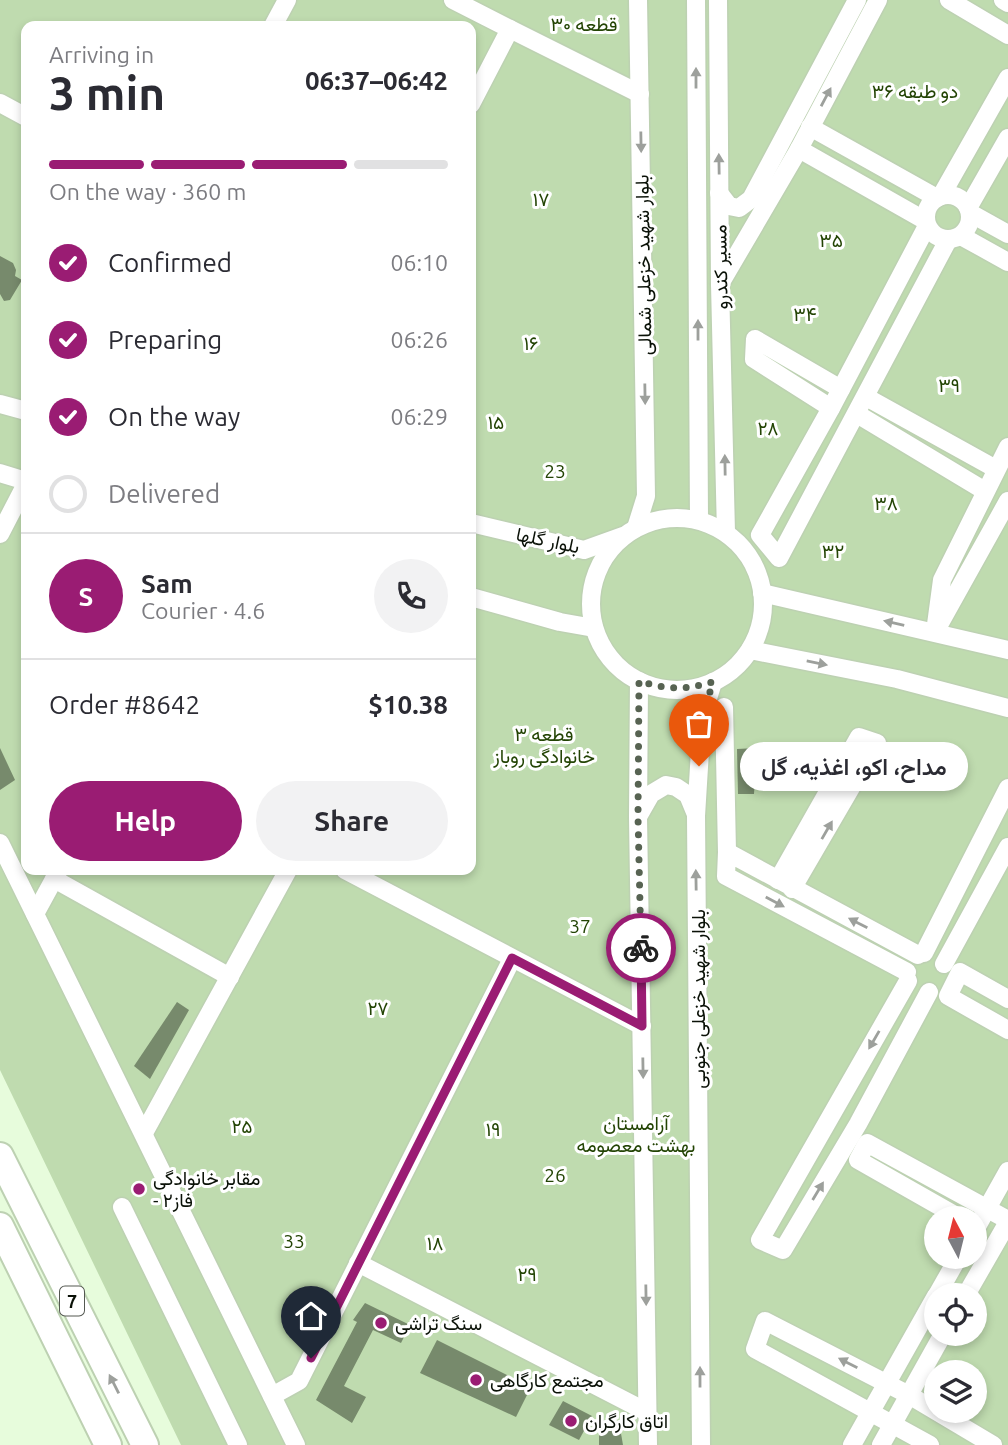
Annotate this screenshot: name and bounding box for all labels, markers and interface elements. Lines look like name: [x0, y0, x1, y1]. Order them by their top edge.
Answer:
park label: قطعه ۳۰: [550, 13, 618, 35]
text: Arriving in: [49, 42, 154, 67]
text: 06:37–06:42: [305, 66, 448, 95]
one-way arrow: [690, 66, 702, 88]
text: 3 min: [49, 67, 165, 119]
park label: ۳۶ دو طبقه: [872, 80, 958, 103]
one-way arrow: [820, 86, 832, 106]
one-way arrow: [635, 131, 647, 153]
one-way arrow: [713, 153, 725, 175]
street label: بلوار شهید خزعلی شمالی: [630, 174, 657, 356]
text: On the way · 360 m: [49, 179, 246, 204]
park label: ۱۷: [533, 188, 549, 210]
street label: مسیر کندرو: [708, 224, 733, 310]
park label: ۳۵: [819, 229, 843, 251]
icon: check: [49, 244, 87, 282]
text: Confirmed: [108, 248, 232, 277]
text: 06:10: [390, 250, 448, 275]
park label: ۳۴: [793, 303, 817, 325]
one-way arrow: [692, 318, 703, 340]
icon: check: [49, 321, 87, 359]
text: Preparing: [108, 325, 222, 354]
text: 06:26: [390, 327, 448, 352]
park label: ۱۶: [524, 332, 538, 354]
park label: ۳۹: [938, 374, 960, 396]
one-way arrow: [639, 383, 650, 405]
icon: check: [49, 398, 87, 436]
text: On the way: [108, 402, 240, 431]
text: 06:29: [390, 404, 448, 429]
park label: ۱۵: [488, 411, 504, 433]
park label: ۲۸: [757, 417, 779, 439]
one-way arrow: [719, 454, 730, 476]
park label: 23: [544, 460, 566, 482]
text: Delivered: [108, 479, 220, 508]
park label: ۳۸: [874, 492, 898, 514]
street label: بلوار گلها: [514, 523, 582, 558]
park label: ۳۲: [822, 540, 844, 562]
button: phone: [374, 559, 448, 633]
text: Sam: [141, 569, 193, 598]
text: S: [79, 582, 93, 611]
text: Courier · 4.6: [141, 598, 265, 623]
one-way arrow: [883, 617, 905, 628]
one-way arrow: [806, 658, 828, 669]
text: Order #8642: [49, 690, 200, 719]
text: $10.38: [368, 690, 448, 719]
pin: [669, 694, 729, 766]
icon: bag: [680, 705, 718, 743]
park label: قطعه ۳ خانوادگی روباز: [492, 723, 595, 768]
callout: مداح، اکو، اغذیه، گل: [741, 742, 968, 790]
text: مداح، اکو، اغذیه، گل: [761, 754, 947, 779]
button: Help: [49, 781, 242, 861]
button: Share: [256, 781, 448, 861]
one-way arrow: [820, 820, 832, 840]
one-way arrow: [691, 869, 702, 891]
one-way arrow: [765, 896, 785, 908]
street label: بلوار شهید خزعلی جنوبی: [687, 909, 710, 1089]
courier: [606, 913, 676, 983]
park label: 37: [569, 915, 591, 937]
one-way arrow: [848, 917, 868, 929]
icon: bike: [622, 929, 660, 967]
park label: ۲۷: [367, 997, 389, 1019]
one-way arrow: [868, 1031, 880, 1050]
one-way arrow: [637, 1057, 649, 1079]
park label: آرامستان بهشت معصومه: [577, 1112, 695, 1157]
park label: ۲۵: [231, 1115, 253, 1137]
park label: ۱۹: [486, 1118, 500, 1140]
park label: 26: [544, 1164, 566, 1186]
place label: مقابر خانوادگی - فاز۲: [153, 1167, 260, 1212]
marker: مقابر خانوادگی - فاز۲: [131, 1181, 147, 1197]
one-way arrow: [812, 1182, 824, 1201]
north arrow: [924, 1206, 987, 1269]
map controls: [924, 1206, 987, 1423]
park label: 33: [283, 1230, 305, 1252]
park label: ۱۸: [427, 1232, 443, 1254]
park label: ۲۹: [517, 1263, 537, 1285]
button: locate: [924, 1283, 987, 1346]
one-way arrow: [640, 1285, 651, 1307]
road number: 7: [60, 1286, 84, 1316]
pin: [281, 1286, 341, 1358]
icon: home: [292, 1297, 330, 1335]
place label: سنگ تراشی: [395, 1312, 482, 1335]
marker: سنگ تراشی: [373, 1315, 389, 1331]
one-way arrow: [838, 1358, 858, 1369]
button: layers: [924, 1360, 987, 1423]
one-way arrow: [695, 1366, 706, 1388]
place label: مجتمع کارگاهی: [490, 1369, 604, 1394]
marker: مجتمع کارگاهی: [468, 1372, 484, 1388]
one-way arrow: [109, 1374, 120, 1394]
place label: اتاق کارگران: [585, 1410, 668, 1433]
marker: اتاق کارگران: [563, 1413, 579, 1429]

